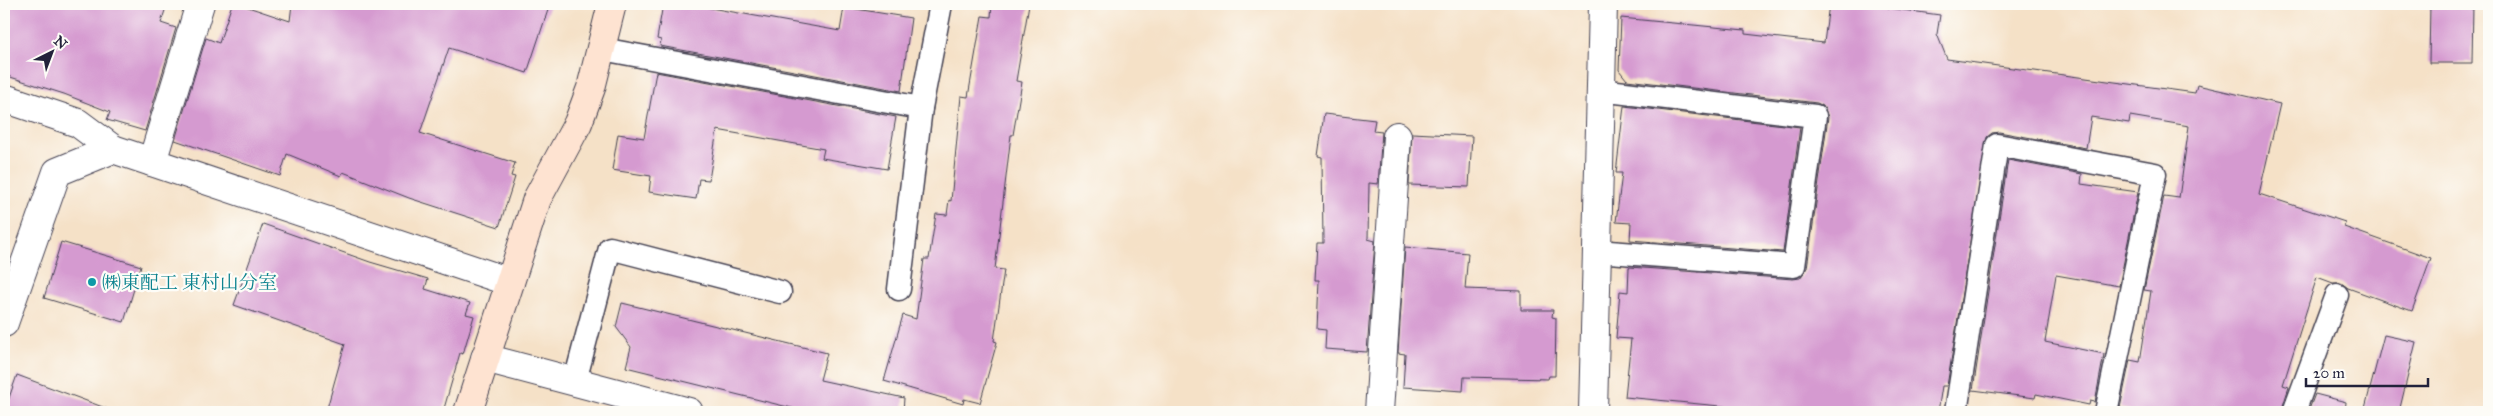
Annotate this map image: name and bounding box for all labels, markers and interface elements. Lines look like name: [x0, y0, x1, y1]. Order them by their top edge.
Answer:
north arrow: [28, 28, 78, 78]
text: N: [50, 32, 71, 53]
place label: ㈱東配工 東村山分室: [102, 271, 277, 294]
marker: ㈱東配工 東村山分室: [86, 276, 98, 288]
scale bar: [2306, 356, 2428, 388]
text: 20 m: [2313, 364, 2345, 382]

